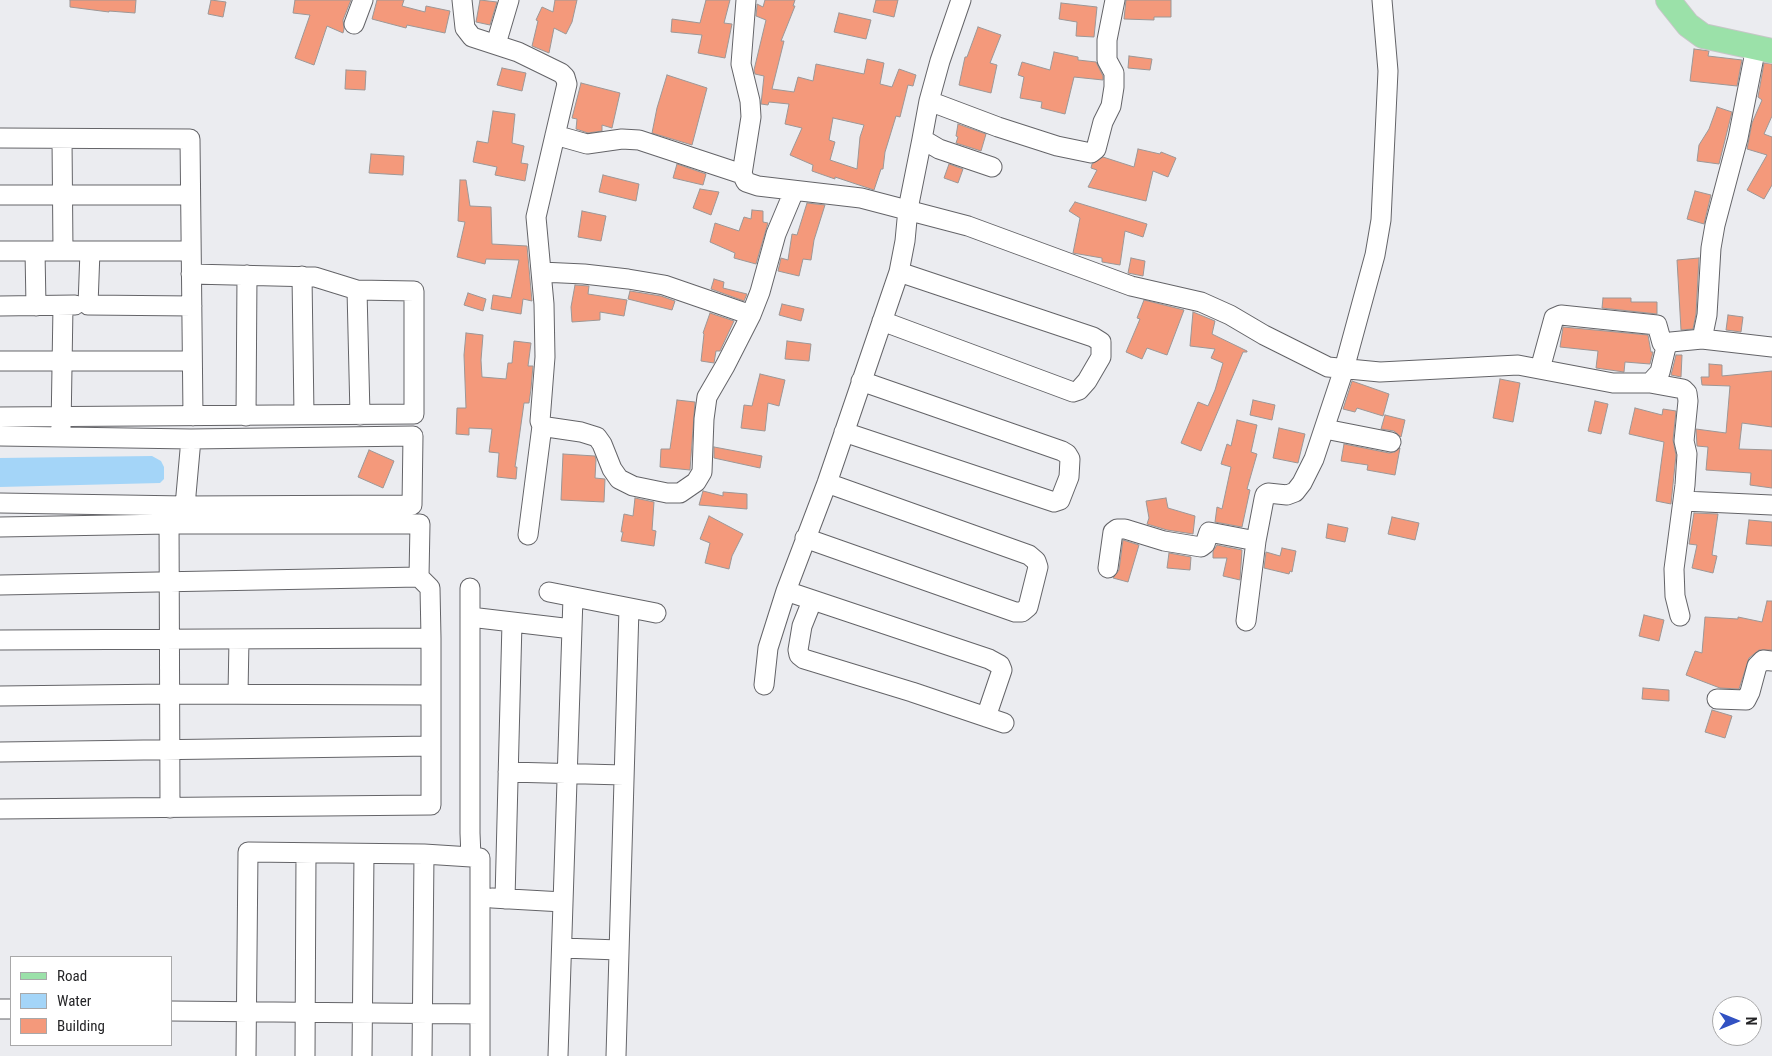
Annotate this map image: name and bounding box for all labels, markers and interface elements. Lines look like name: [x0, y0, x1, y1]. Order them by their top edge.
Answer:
legend: [10, 956, 172, 1046]
text: Road: [57, 967, 87, 985]
text: Water: [57, 992, 91, 1010]
north arrow: [1712, 996, 1762, 1046]
text: Building: [57, 1017, 105, 1035]
text: N: [1743, 1017, 1759, 1025]

